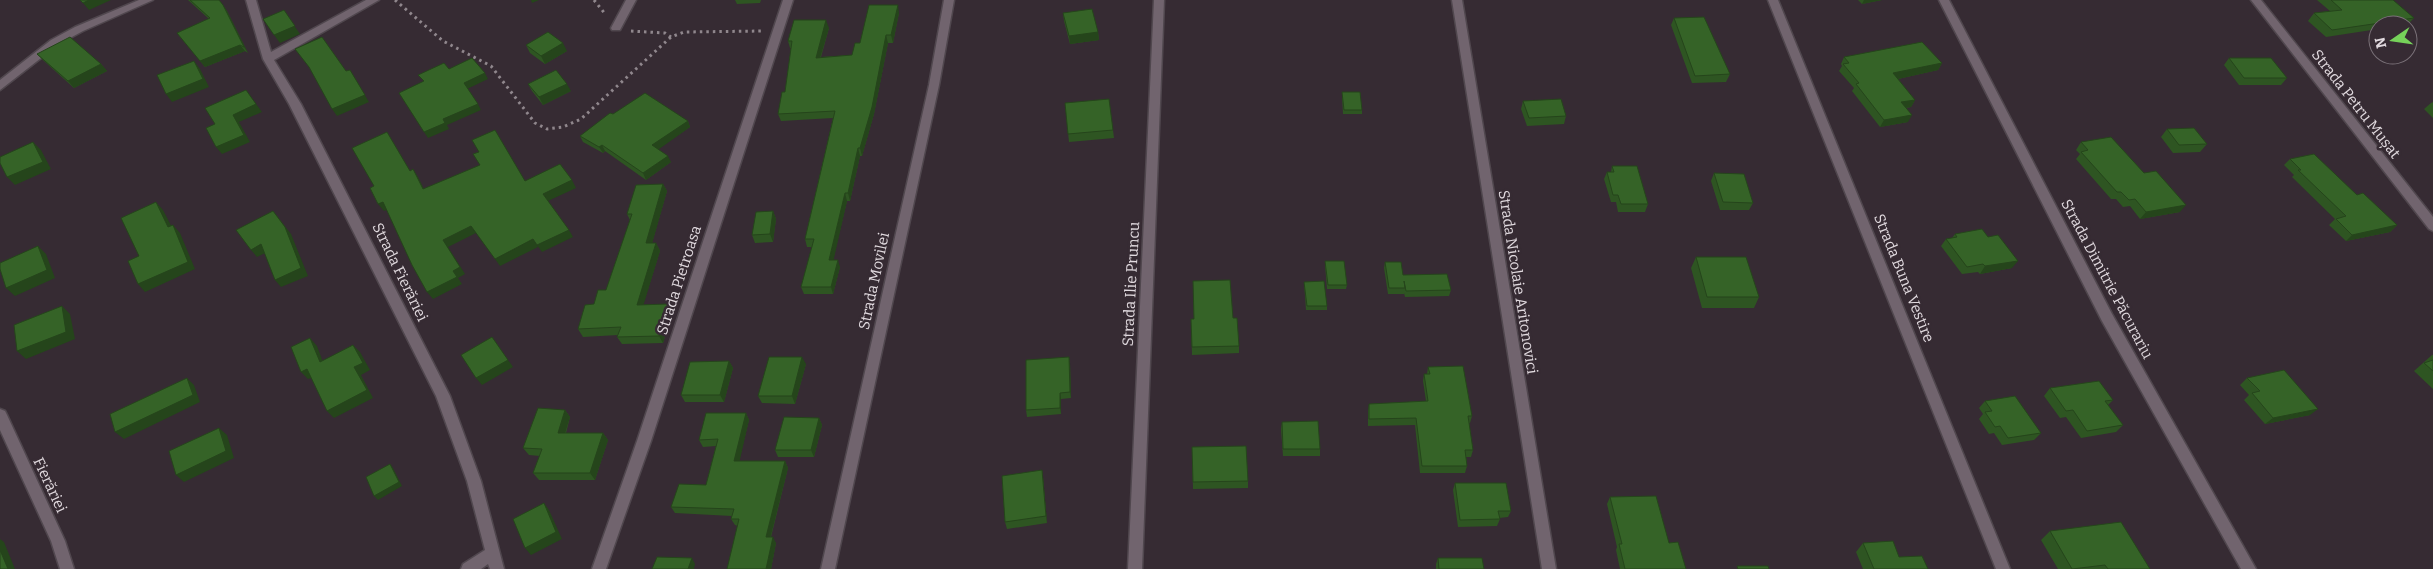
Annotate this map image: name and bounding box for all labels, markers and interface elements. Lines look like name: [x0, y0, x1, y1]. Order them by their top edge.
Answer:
north arrow: [2368, 15, 2418, 65]
text: N: [2371, 35, 2390, 50]
street label: Strada Petru Mușat: [2307, 46, 2404, 163]
street label: Strada Nicolaie Aritonovici: [1495, 189, 1542, 376]
street label: Strada Dimitrie Păcurariu: [2057, 196, 2157, 362]
street label: Strada Buna Vestire: [1870, 211, 1938, 345]
street label: Strada Fierăriei: [368, 220, 432, 325]
street label: Strada Ilie Pruncu: [1119, 221, 1143, 347]
street label: Strada Pietroasa: [653, 223, 705, 337]
street label: Strada Movilei: [855, 230, 893, 331]
street label: Fierăriei: [29, 455, 71, 516]

